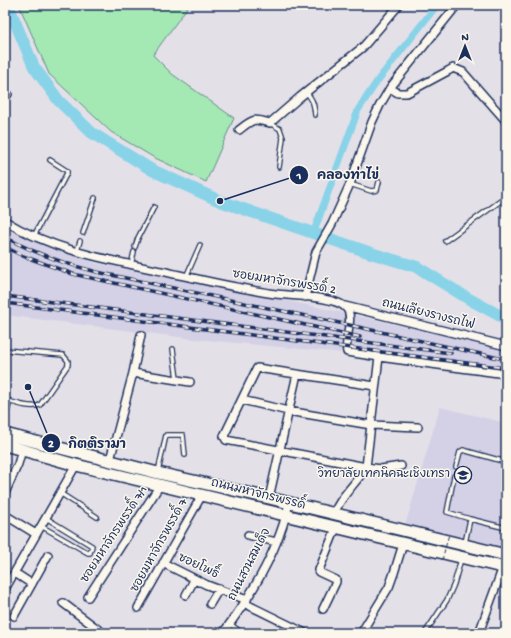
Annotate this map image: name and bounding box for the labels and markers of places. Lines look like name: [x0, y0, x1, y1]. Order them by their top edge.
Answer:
callout: คลองท่าไข่: [289, 162, 387, 187]
callout: กิตติรามา: [41, 431, 134, 456]
school or university icon: วิทยาลัยเทคนิคฉะเชิงเทรา: [453, 465, 473, 485]
place label: วิทยาลัยเทคนิคฉะเชิงเทรา: [317, 466, 450, 482]

